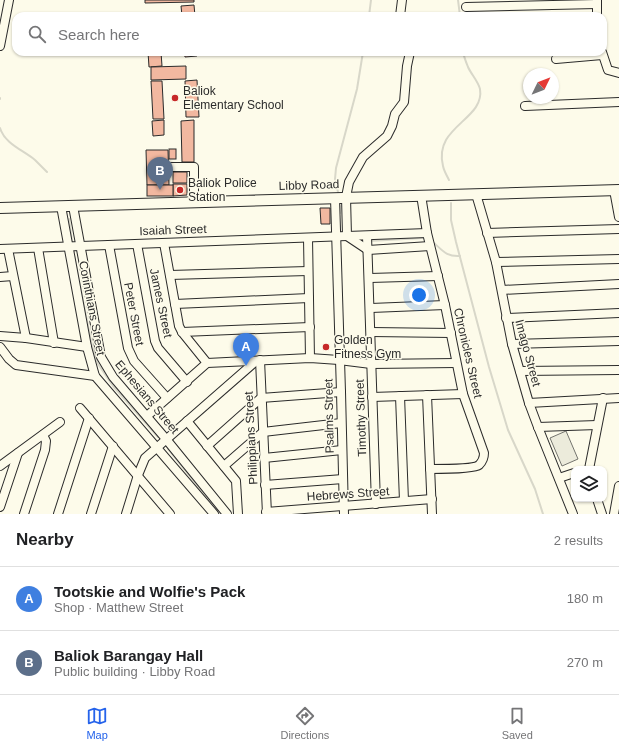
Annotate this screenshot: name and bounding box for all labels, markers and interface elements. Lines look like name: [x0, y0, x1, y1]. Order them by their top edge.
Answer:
search box: [12, 12, 607, 56]
icon: search: [26, 23, 48, 45]
text: Search here: [58, 26, 140, 43]
north arrow: [523, 68, 559, 104]
place label: Baliok Elementary School: [183, 84, 284, 112]
marker: Baliok Elementary School: [170, 93, 180, 103]
pin: B: [147, 157, 173, 190]
place label: Baliok Police Station: [188, 176, 257, 204]
street label: Libby Road: [278, 177, 340, 193]
marker: Baliok Police Station: [175, 185, 185, 195]
street label: Isaiah Street: [139, 222, 208, 238]
street label: Corinthians Street: [76, 260, 108, 357]
street label: James Street: [147, 267, 175, 340]
street label: Peter Street: [121, 281, 147, 347]
your location: [409, 285, 429, 305]
street label: Chronicles Street: [451, 307, 485, 400]
street label: Imago Street: [512, 318, 544, 389]
pin: A: [233, 333, 259, 366]
place label: Golden Fitness Gym: [334, 333, 401, 361]
marker: Golden Fitness Gym: [321, 342, 331, 352]
street label: Ephesians Street: [112, 357, 182, 437]
street label: Psalms Street: [321, 378, 337, 453]
street label: Timothy Street: [353, 378, 369, 457]
street label: Philippians Street: [242, 390, 260, 485]
map controls: [571, 466, 607, 502]
button: layers: [571, 466, 607, 502]
street label: Hebrews Street: [306, 484, 390, 504]
text: Nearby: [16, 530, 74, 549]
text: 2 results: [554, 533, 603, 548]
text: Tootskie and Wolfie's Pack: [54, 583, 245, 600]
text: A: [24, 591, 34, 606]
text: 180 m: [567, 591, 603, 606]
text: Shop · Matthew Street: [54, 600, 183, 615]
text: Baliok Barangay Hall: [54, 647, 203, 664]
text: B: [24, 655, 34, 670]
text: 270 m: [567, 655, 603, 670]
text: Public building · Libby Road: [54, 664, 215, 679]
tab: Map: [86, 705, 108, 741]
tab: Directions: [280, 705, 329, 741]
tab: Saved: [502, 705, 533, 741]

